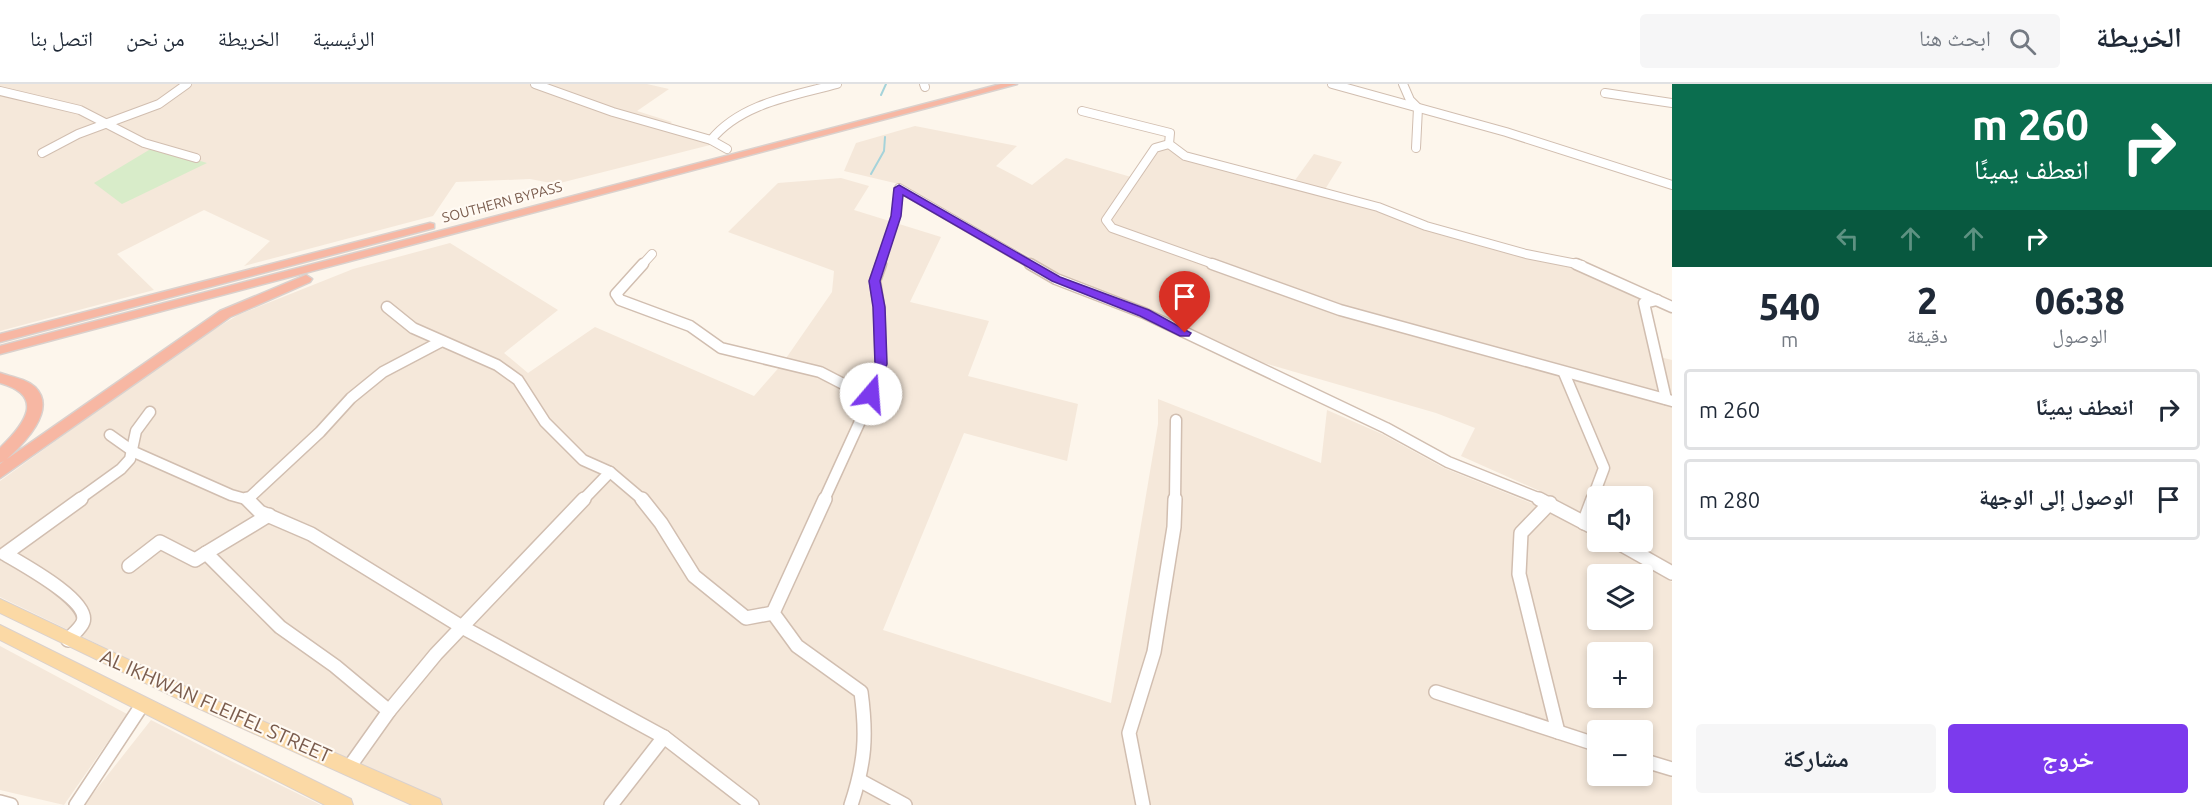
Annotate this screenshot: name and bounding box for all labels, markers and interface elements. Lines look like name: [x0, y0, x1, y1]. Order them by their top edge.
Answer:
search box: [1640, 14, 2060, 68]
text: الخريطة: [2096, 21, 2182, 52]
text: ابحث هنا: [1919, 25, 1991, 50]
icon: search: [2006, 25, 2039, 58]
text: اتصل بنا: [30, 26, 93, 50]
text: من نحن: [126, 26, 185, 50]
text: الخريطة: [218, 26, 280, 50]
text: الرئيسية: [313, 26, 375, 50]
text: 260 m: [1972, 101, 2089, 148]
icon: right: [2110, 108, 2188, 186]
text: انعطف يمينًا: [1974, 154, 2089, 184]
street label: SOUTHERN BYPASS: [440, 178, 564, 226]
icon: left: [1831, 222, 1864, 255]
icon: ahead: [1894, 222, 1927, 255]
icon: ahead: [1957, 222, 1990, 255]
icon: right: [2020, 222, 2053, 255]
pin: [1159, 271, 1210, 333]
icon: arrive: [1168, 280, 1201, 313]
text: 2: [1917, 280, 1938, 321]
text: 06:38: [2035, 280, 2125, 321]
text: 540: [1759, 286, 1820, 327]
text: دقيقة: [1907, 324, 1948, 347]
text: الوصول: [2052, 324, 2108, 347]
text: m: [1781, 328, 1798, 351]
position arrow: [839, 362, 903, 426]
icon: right: [2152, 393, 2185, 426]
text: انعطف يمينًا: [2035, 394, 2134, 419]
text: 260 m: [1699, 397, 1760, 422]
icon: arrive: [2152, 483, 2185, 516]
text: الوصول إلى الوجهة: [1979, 484, 2134, 509]
map controls: [1587, 486, 1653, 786]
button: sound: [1587, 486, 1653, 552]
text: 280 m: [1699, 487, 1760, 512]
button: layers: [1587, 564, 1653, 630]
button: +: [1587, 642, 1653, 708]
street label: AL IKHWAN FLEIFEL STREET: [97, 644, 335, 767]
button: −: [1587, 720, 1653, 786]
button: مشاركة: [1696, 724, 1936, 793]
button: خروج: [1948, 724, 2188, 793]

